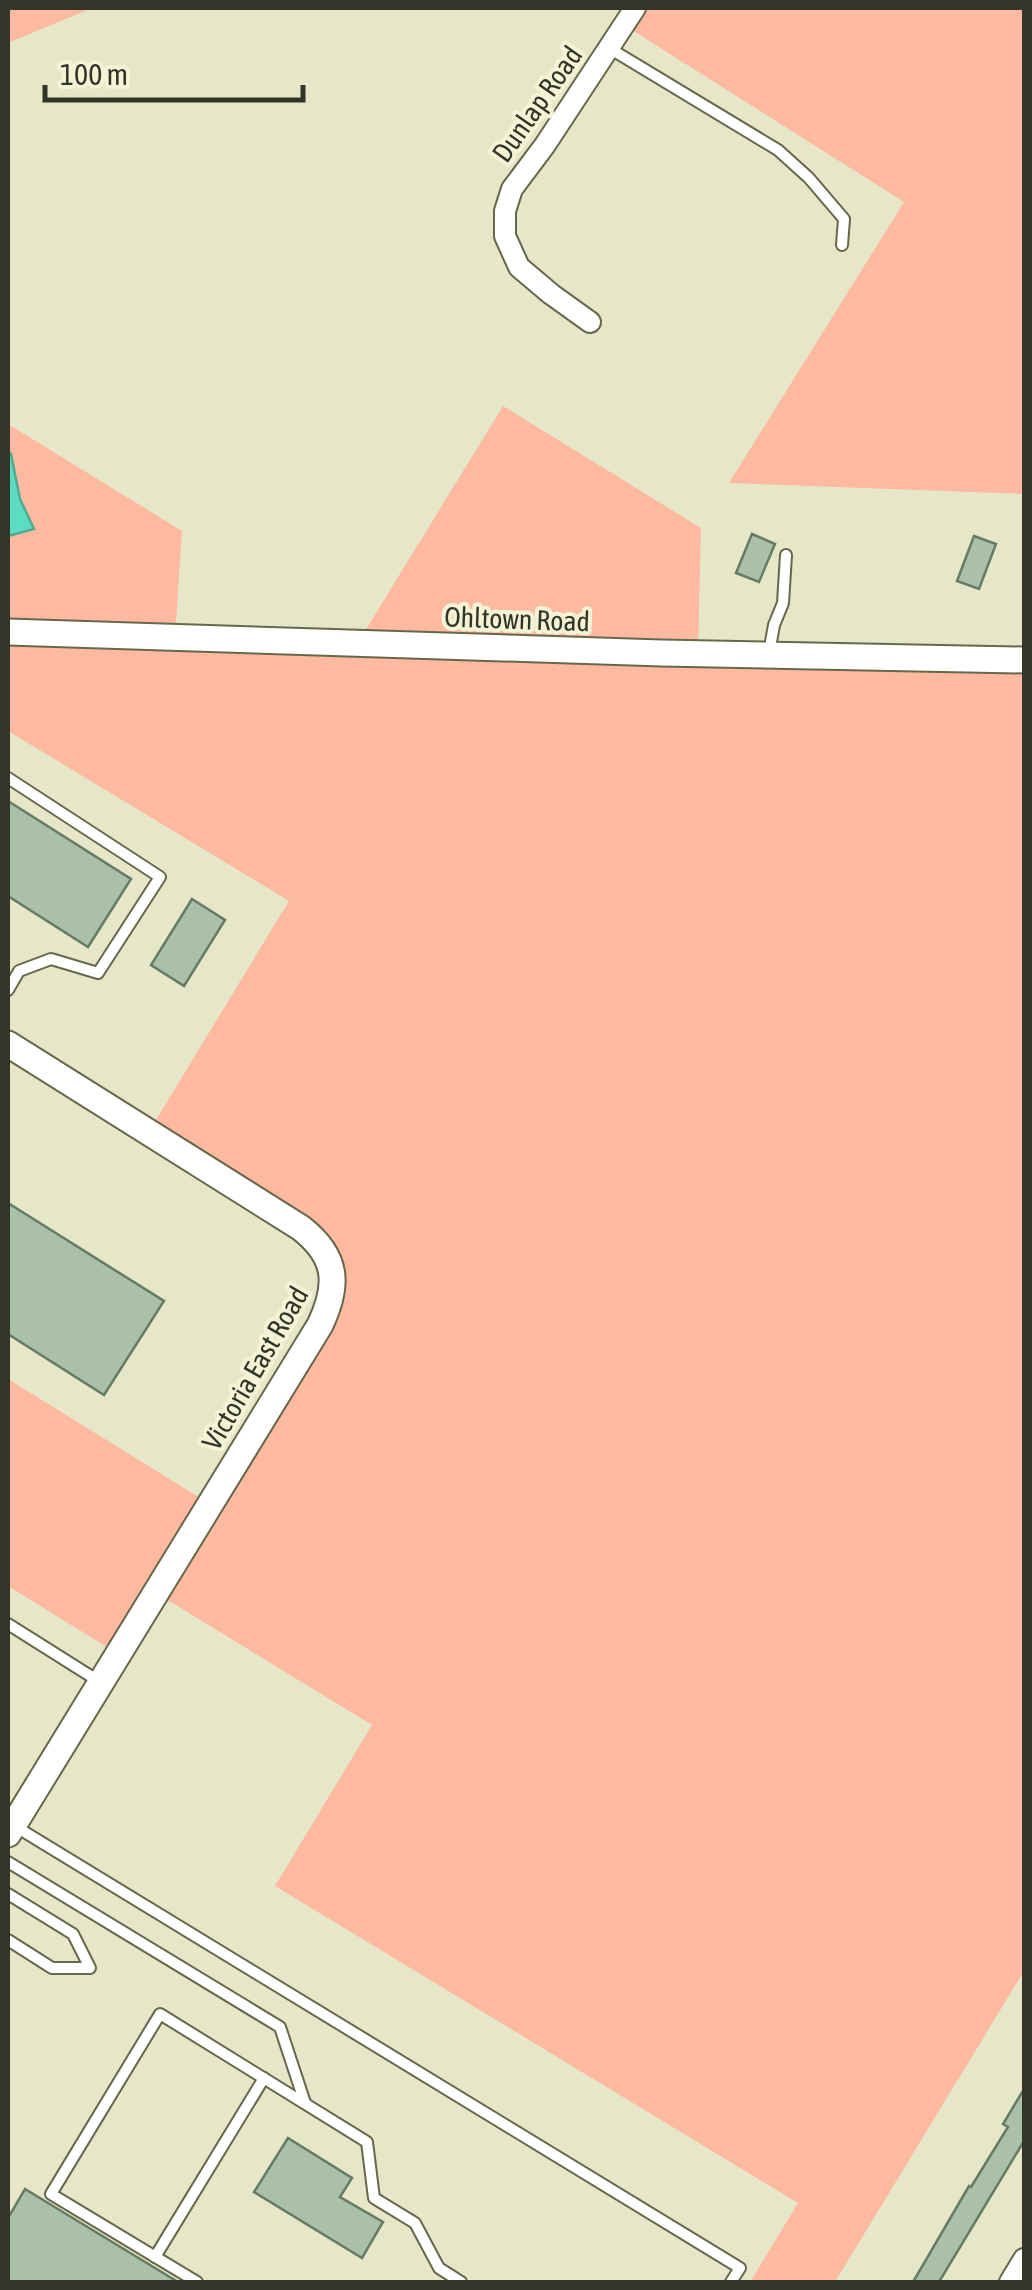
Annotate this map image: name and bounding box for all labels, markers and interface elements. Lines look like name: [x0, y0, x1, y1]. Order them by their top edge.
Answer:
scale bar: [45, 40, 302, 102]
street label: Dunlap Road: [486, 40, 588, 168]
text: 100 m: [60, 57, 128, 91]
street label: Ohltown Road: [444, 600, 590, 638]
street label: Victoria East Road: [195, 1281, 315, 1455]

